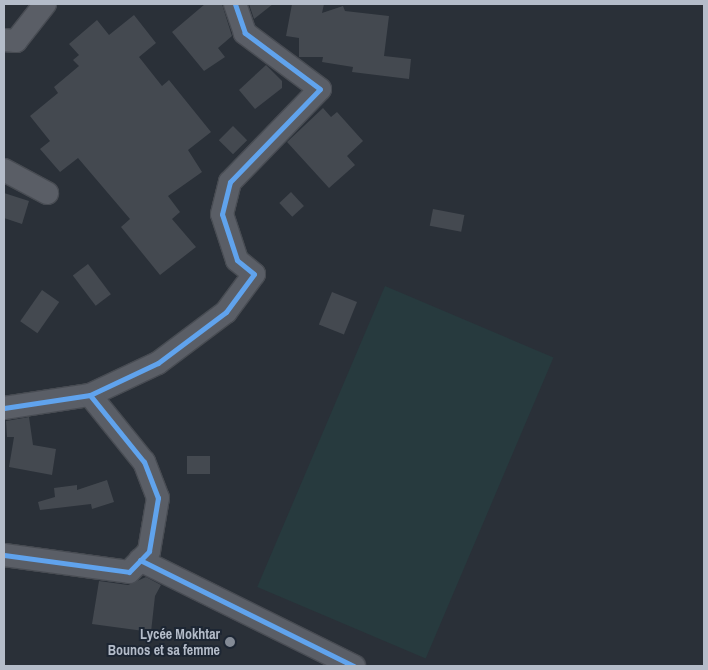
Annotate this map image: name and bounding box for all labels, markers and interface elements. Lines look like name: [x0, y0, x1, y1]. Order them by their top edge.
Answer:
place label: Lycée Mokhtar Bounos et sa femme: [108, 626, 220, 658]
marker: Lycée Mokhtar Bounos et sa femme: [224, 636, 236, 648]

